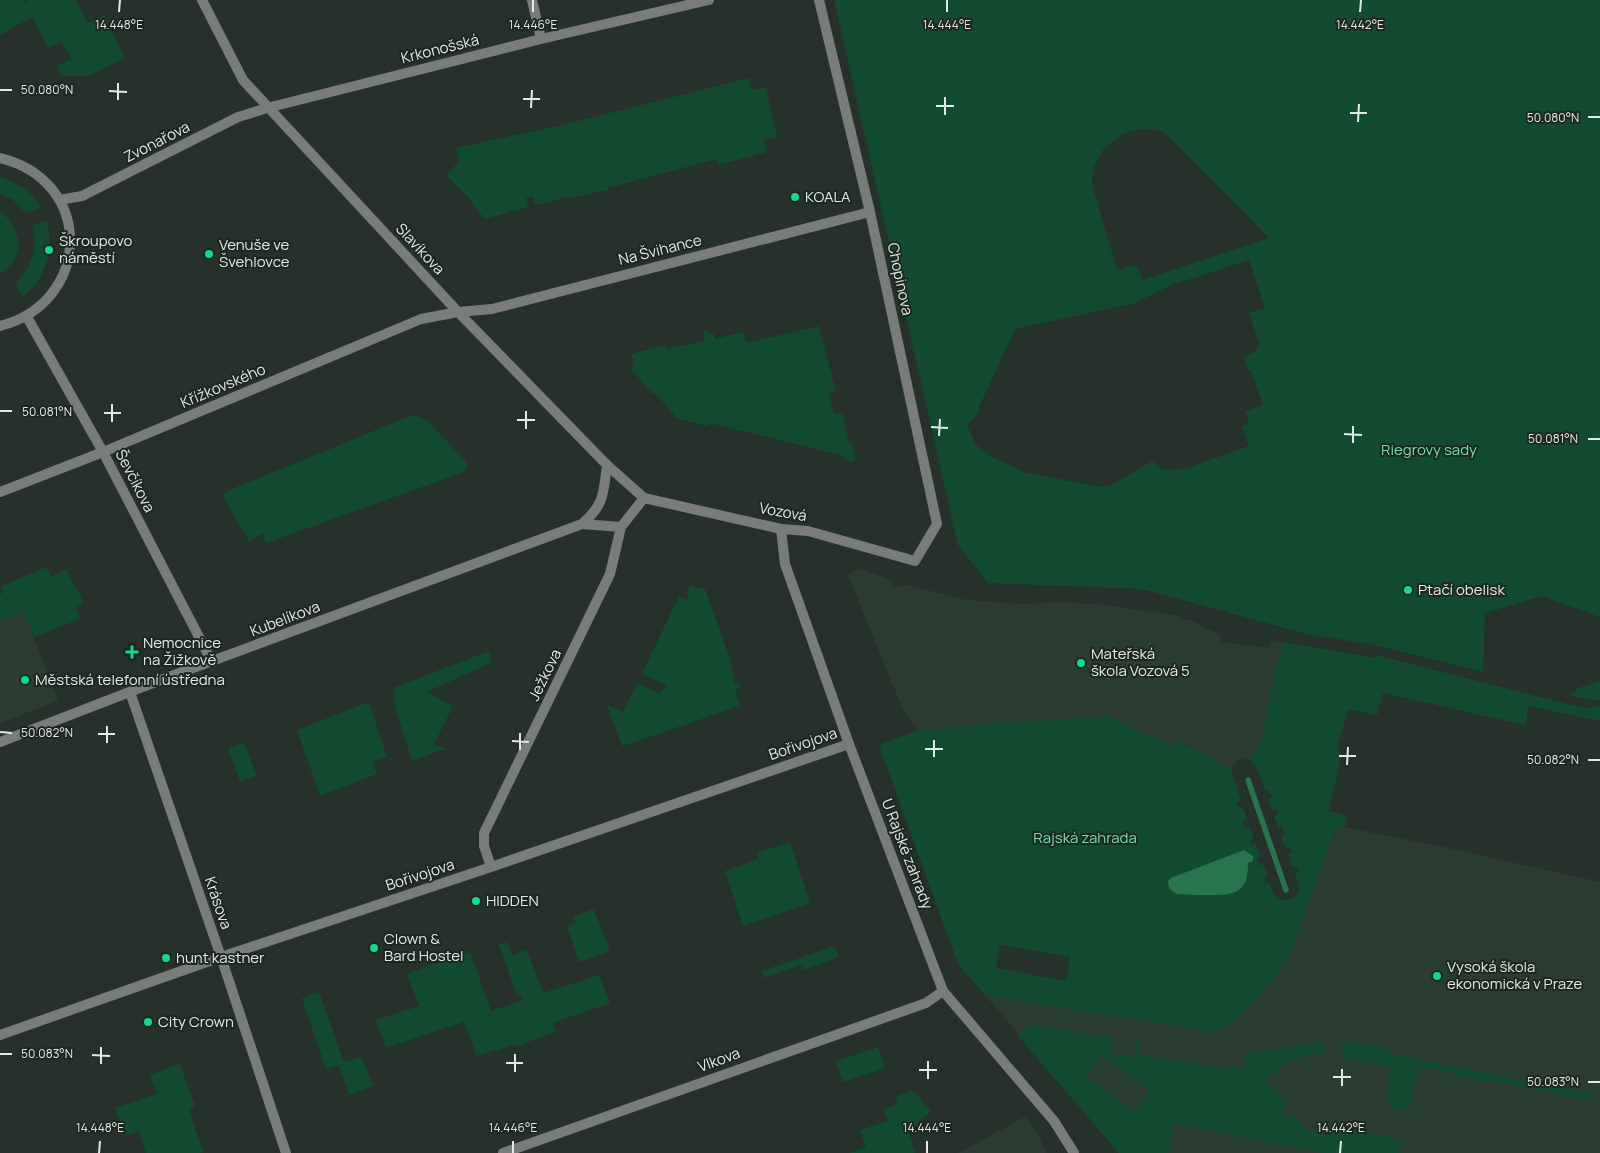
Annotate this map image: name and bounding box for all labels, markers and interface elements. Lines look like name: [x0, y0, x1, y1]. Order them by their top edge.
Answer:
text: 14.448°E: [95, 16, 143, 33]
text: 14.446°E: [509, 16, 557, 33]
text: 14.444°E: [923, 16, 971, 33]
text: 14.442°E: [1336, 16, 1384, 33]
street label: Krkonošská: [399, 29, 481, 68]
text: 50.080°N: [21, 81, 73, 98]
text: 50.080°N: [1527, 109, 1579, 126]
street label: Zvonařova: [120, 116, 193, 167]
place label: KOALA: [805, 186, 851, 207]
marker: KOALA: [789, 191, 801, 203]
street label: Slavíkova: [391, 218, 450, 279]
street label: Na Švihance: [616, 229, 704, 270]
place label: Škroupovo náměstí: [59, 230, 132, 268]
place label: Venuše ve Švehlovce: [219, 234, 290, 272]
street label: Chopinova: [883, 241, 918, 317]
marker: Škroupovo náměstí: [43, 244, 55, 256]
marker: Venuše ve Švehlovce: [203, 248, 215, 260]
street label: Křížkovského: [177, 358, 269, 413]
text: 50.081°N: [22, 403, 72, 420]
text: 50.081°N: [1528, 430, 1578, 447]
park label: Riegrovy sady: [1381, 439, 1477, 460]
street label: Ševčíkova: [111, 446, 160, 516]
street label: Vozová: [758, 497, 809, 526]
place label: Ptačí obelisk: [1418, 579, 1505, 600]
marker: Ptačí obelisk: [1402, 584, 1414, 596]
street label: Kubelíkova: [247, 596, 323, 641]
place label: Nemocnice na Žižkově: [143, 632, 221, 670]
place label: Mateřská škola Vozová 5: [1091, 643, 1190, 681]
marker: Nemocnice na Žižkově: [125, 645, 139, 659]
street label: Ježkova: [523, 645, 566, 704]
marker: Mateřská škola Vozová 5: [1075, 657, 1087, 669]
place label: Městská telefonní ústředna: [35, 669, 225, 690]
marker: Městská telefonní ústředna: [19, 674, 31, 686]
street label: Bořivojova: [766, 722, 840, 765]
text: 50.082°N: [21, 724, 73, 741]
text: 50.082°N: [1527, 751, 1579, 768]
street label: U Rajské zahrady: [877, 796, 938, 912]
park label: Rajská zahrada: [1033, 827, 1137, 848]
street label: Bořivojova: [383, 854, 457, 895]
street label: Krásova: [200, 874, 237, 932]
place label: HIDDEN: [486, 890, 539, 911]
marker: HIDDEN: [470, 895, 482, 907]
place label: Clown & Bard Hostel: [384, 928, 464, 966]
marker: Clown & Bard Hostel: [368, 942, 380, 954]
place label: hunt kastner: [176, 947, 265, 968]
marker: hunt kastner: [160, 952, 172, 964]
place label: Vysoká škola ekonomická v Praze: [1447, 956, 1582, 994]
marker: Vysoká škola ekonomická v Praze: [1431, 970, 1443, 982]
place label: City Crown: [158, 1011, 234, 1032]
marker: City Crown: [142, 1016, 154, 1028]
street label: Vlkova: [695, 1042, 743, 1077]
text: 50.083°N: [21, 1045, 73, 1062]
text: 50.083°N: [1527, 1073, 1579, 1090]
text: 14.448°E: [76, 1119, 124, 1136]
text: 14.446°E: [489, 1119, 537, 1136]
text: 14.444°E: [903, 1119, 951, 1136]
text: 14.442°E: [1317, 1119, 1365, 1136]

